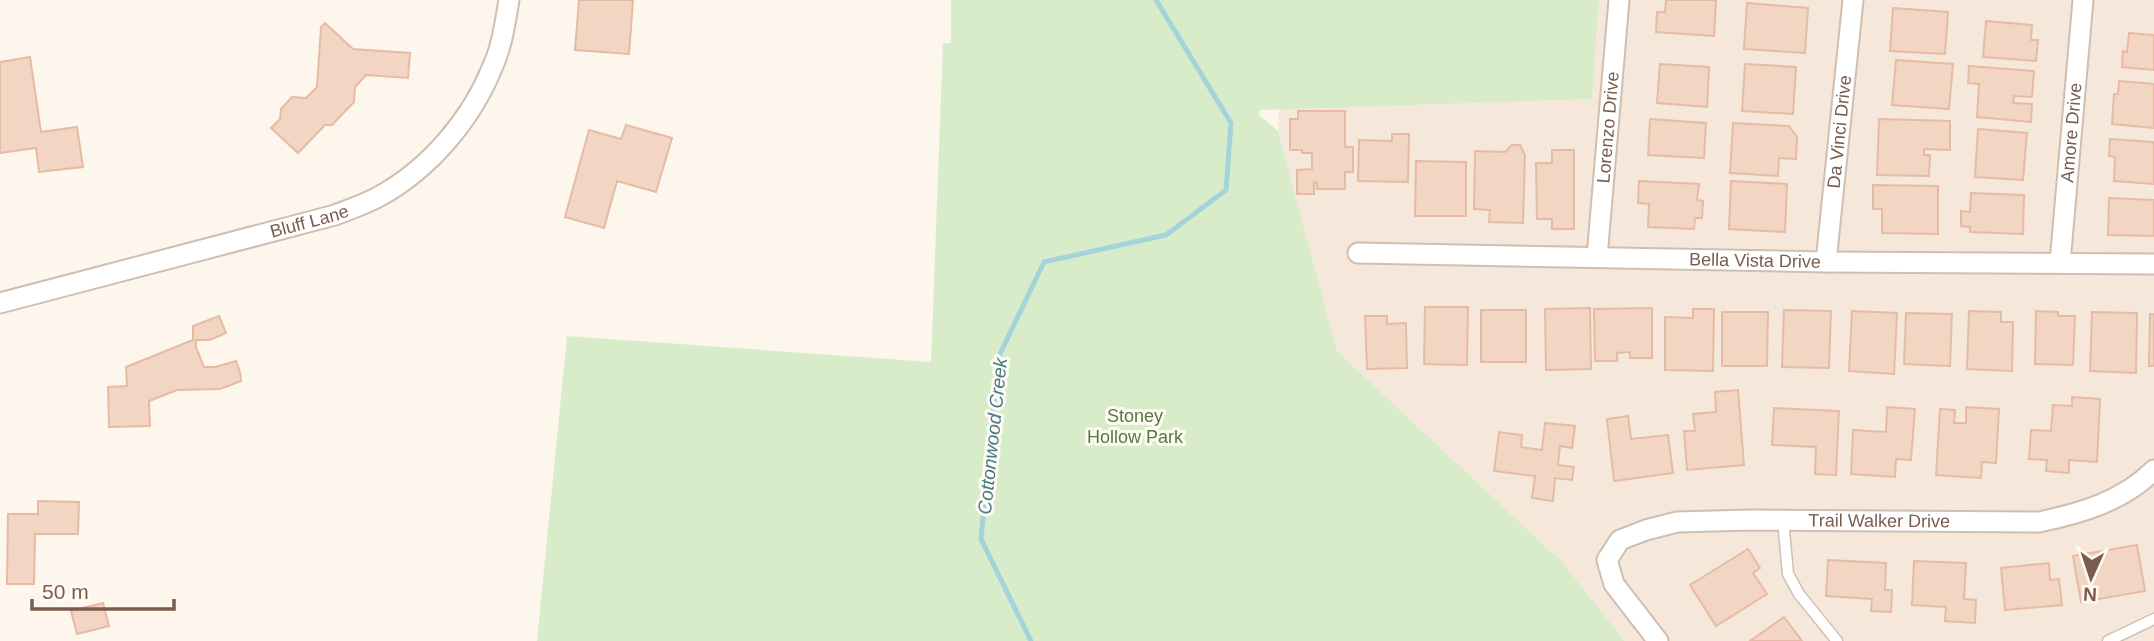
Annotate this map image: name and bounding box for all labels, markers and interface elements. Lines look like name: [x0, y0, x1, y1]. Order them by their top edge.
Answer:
street label: Lorenzo Drive: [1593, 71, 1623, 184]
street label: Da Vinci Drive: [1824, 74, 1855, 189]
street label: Amore Drive: [2057, 82, 2086, 183]
street label: Bluff Lane: [268, 201, 352, 242]
street label: Bella Vista Drive: [1689, 249, 1821, 272]
water label: Cottonwood Creek: [974, 355, 1011, 515]
park label: Stoney Hollow Park: [1087, 406, 1184, 447]
street label: Trail Walker Drive: [1808, 510, 1950, 531]
north arrow: [2056, 543, 2126, 613]
scale bar: [32, 568, 173, 612]
text: 50 m: [42, 580, 89, 603]
text: N: [2083, 584, 2098, 605]

